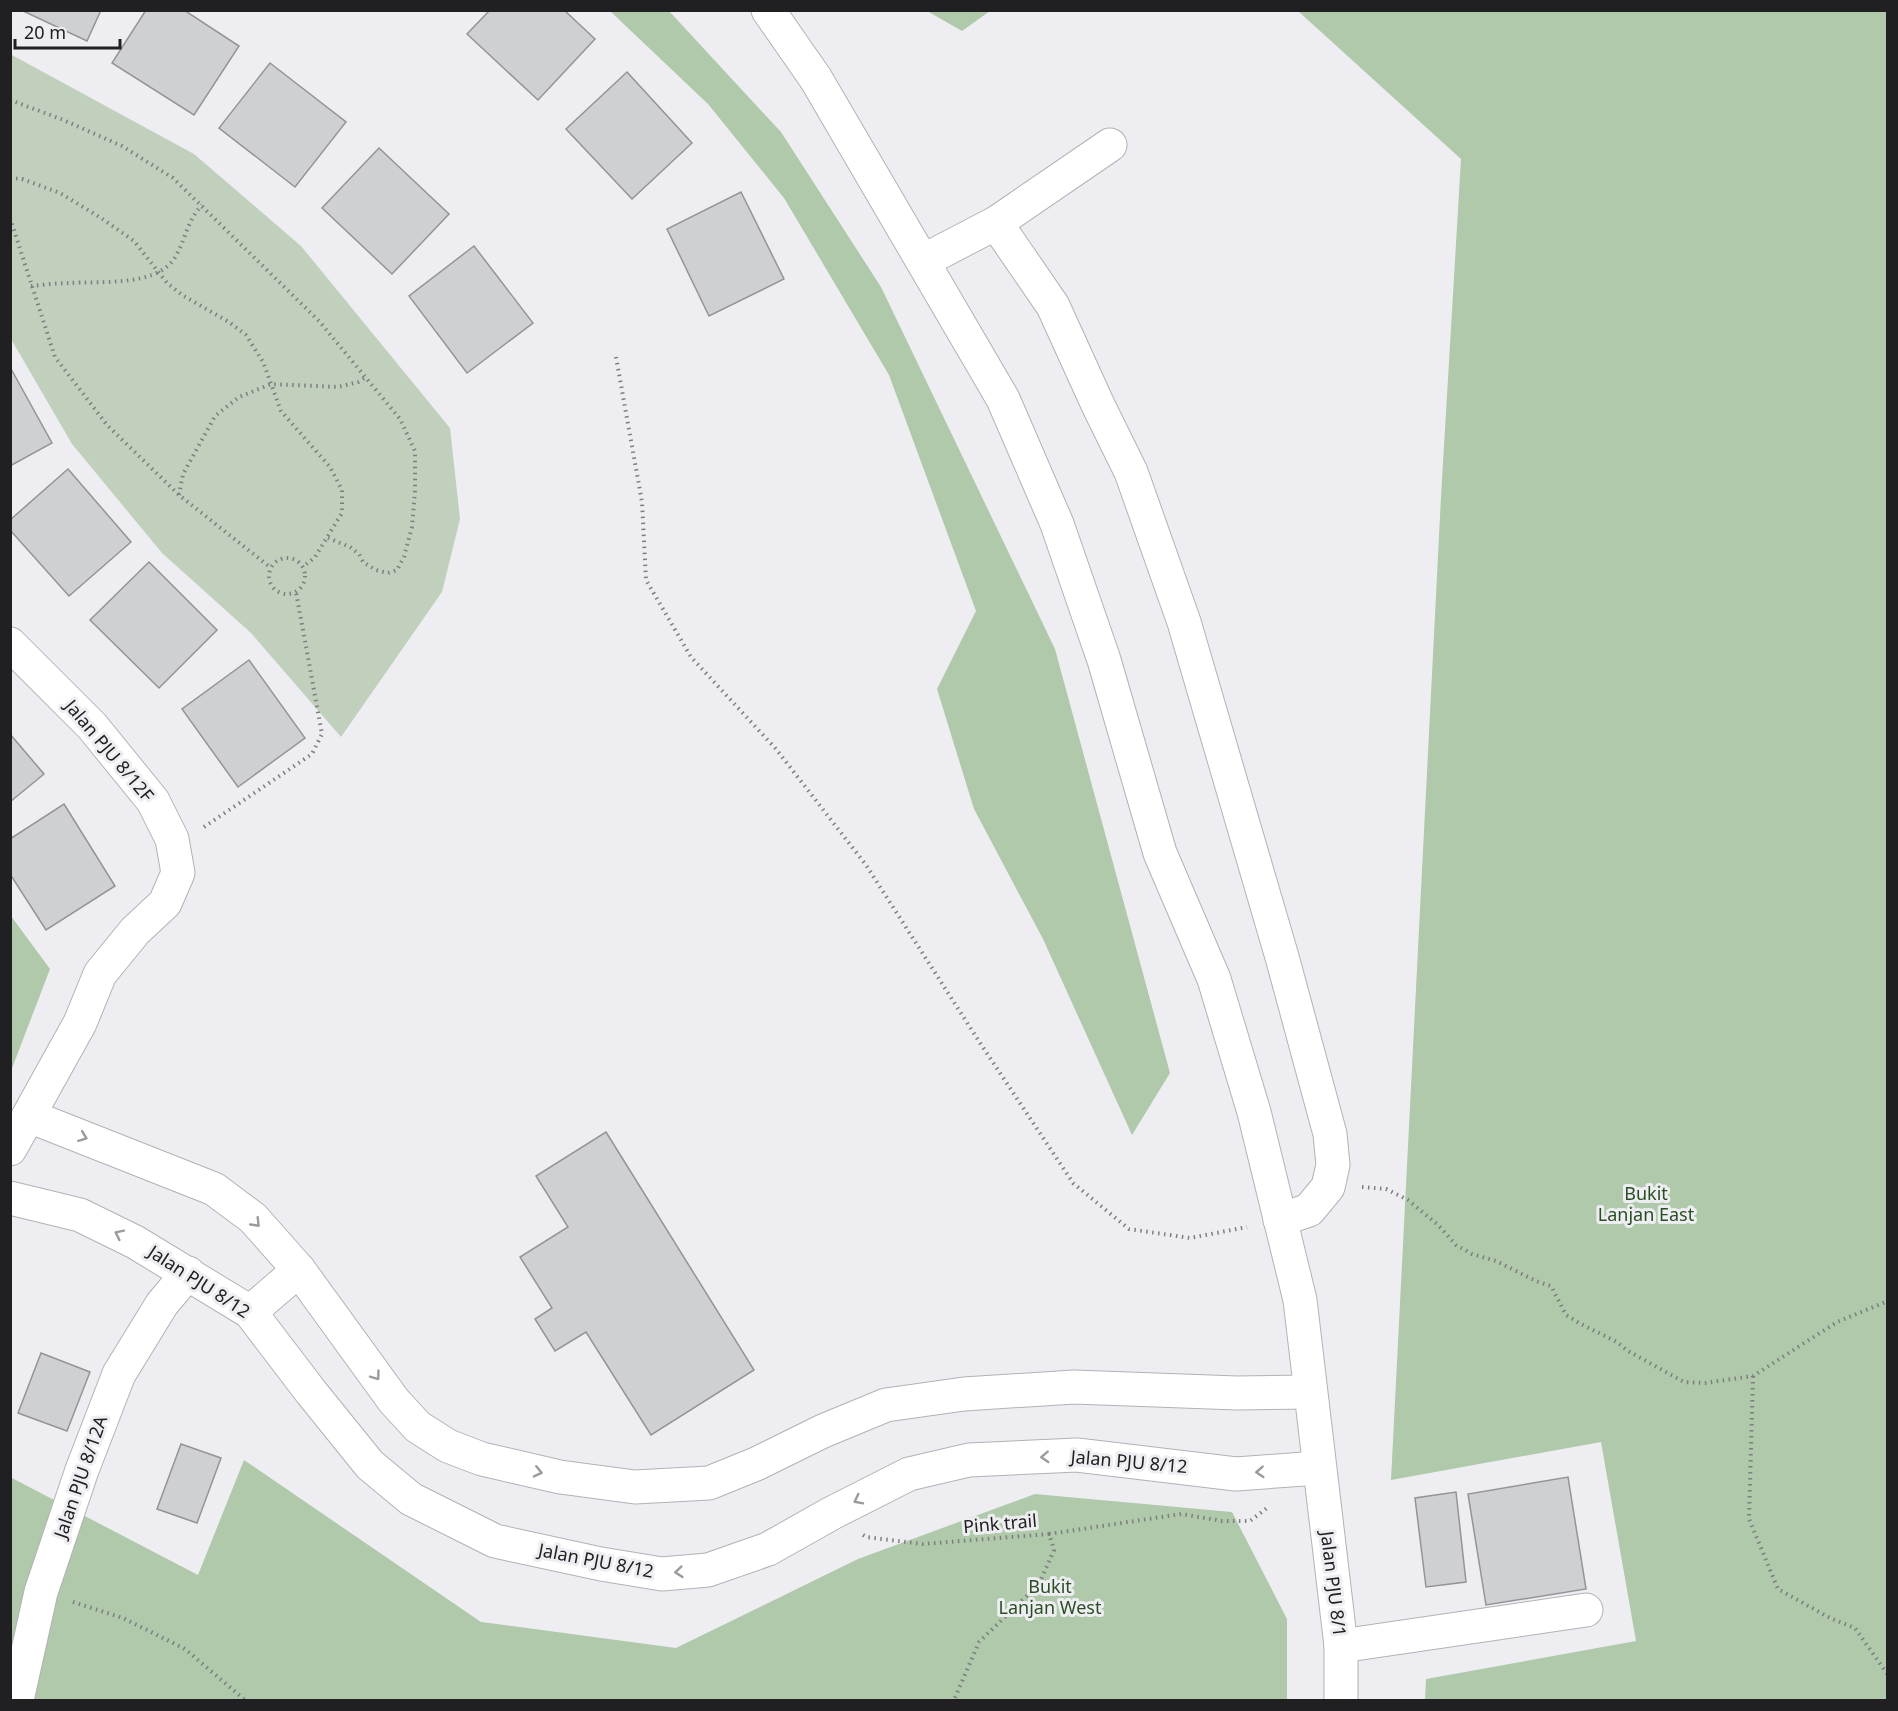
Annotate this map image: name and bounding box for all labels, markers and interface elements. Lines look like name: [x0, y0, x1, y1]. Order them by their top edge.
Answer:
scale bar: [15, 12, 120, 50]
text: 20 m: [24, 20, 66, 44]
street label: Jalan PJU 8/12F: [59, 693, 159, 806]
one-way arrow: [78, 1130, 88, 1143]
park label: Bukit Lanjan East: [1598, 1181, 1695, 1226]
one-way arrow: [249, 1215, 260, 1226]
one-way arrow: [114, 1229, 125, 1241]
street label: Jalan PJU 8/12: [142, 1238, 255, 1323]
one-way arrow: [369, 1370, 380, 1381]
street label: Jalan PJU 8/12A: [47, 1412, 112, 1543]
street label: Jalan PJU 8/12: [1068, 1444, 1188, 1478]
one-way arrow: [1041, 1450, 1050, 1463]
one-way arrow: [533, 1465, 543, 1478]
one-way arrow: [1256, 1465, 1265, 1478]
one-way arrow: [854, 1493, 864, 1504]
street label: Pink trail: [962, 1508, 1038, 1538]
street label: Jalan PJU 8/1: [1315, 1528, 1352, 1638]
street label: Jalan PJU 8/12: [535, 1537, 656, 1583]
one-way arrow: [675, 1566, 684, 1578]
park label: Bukit Lanjan West: [999, 1574, 1102, 1619]

